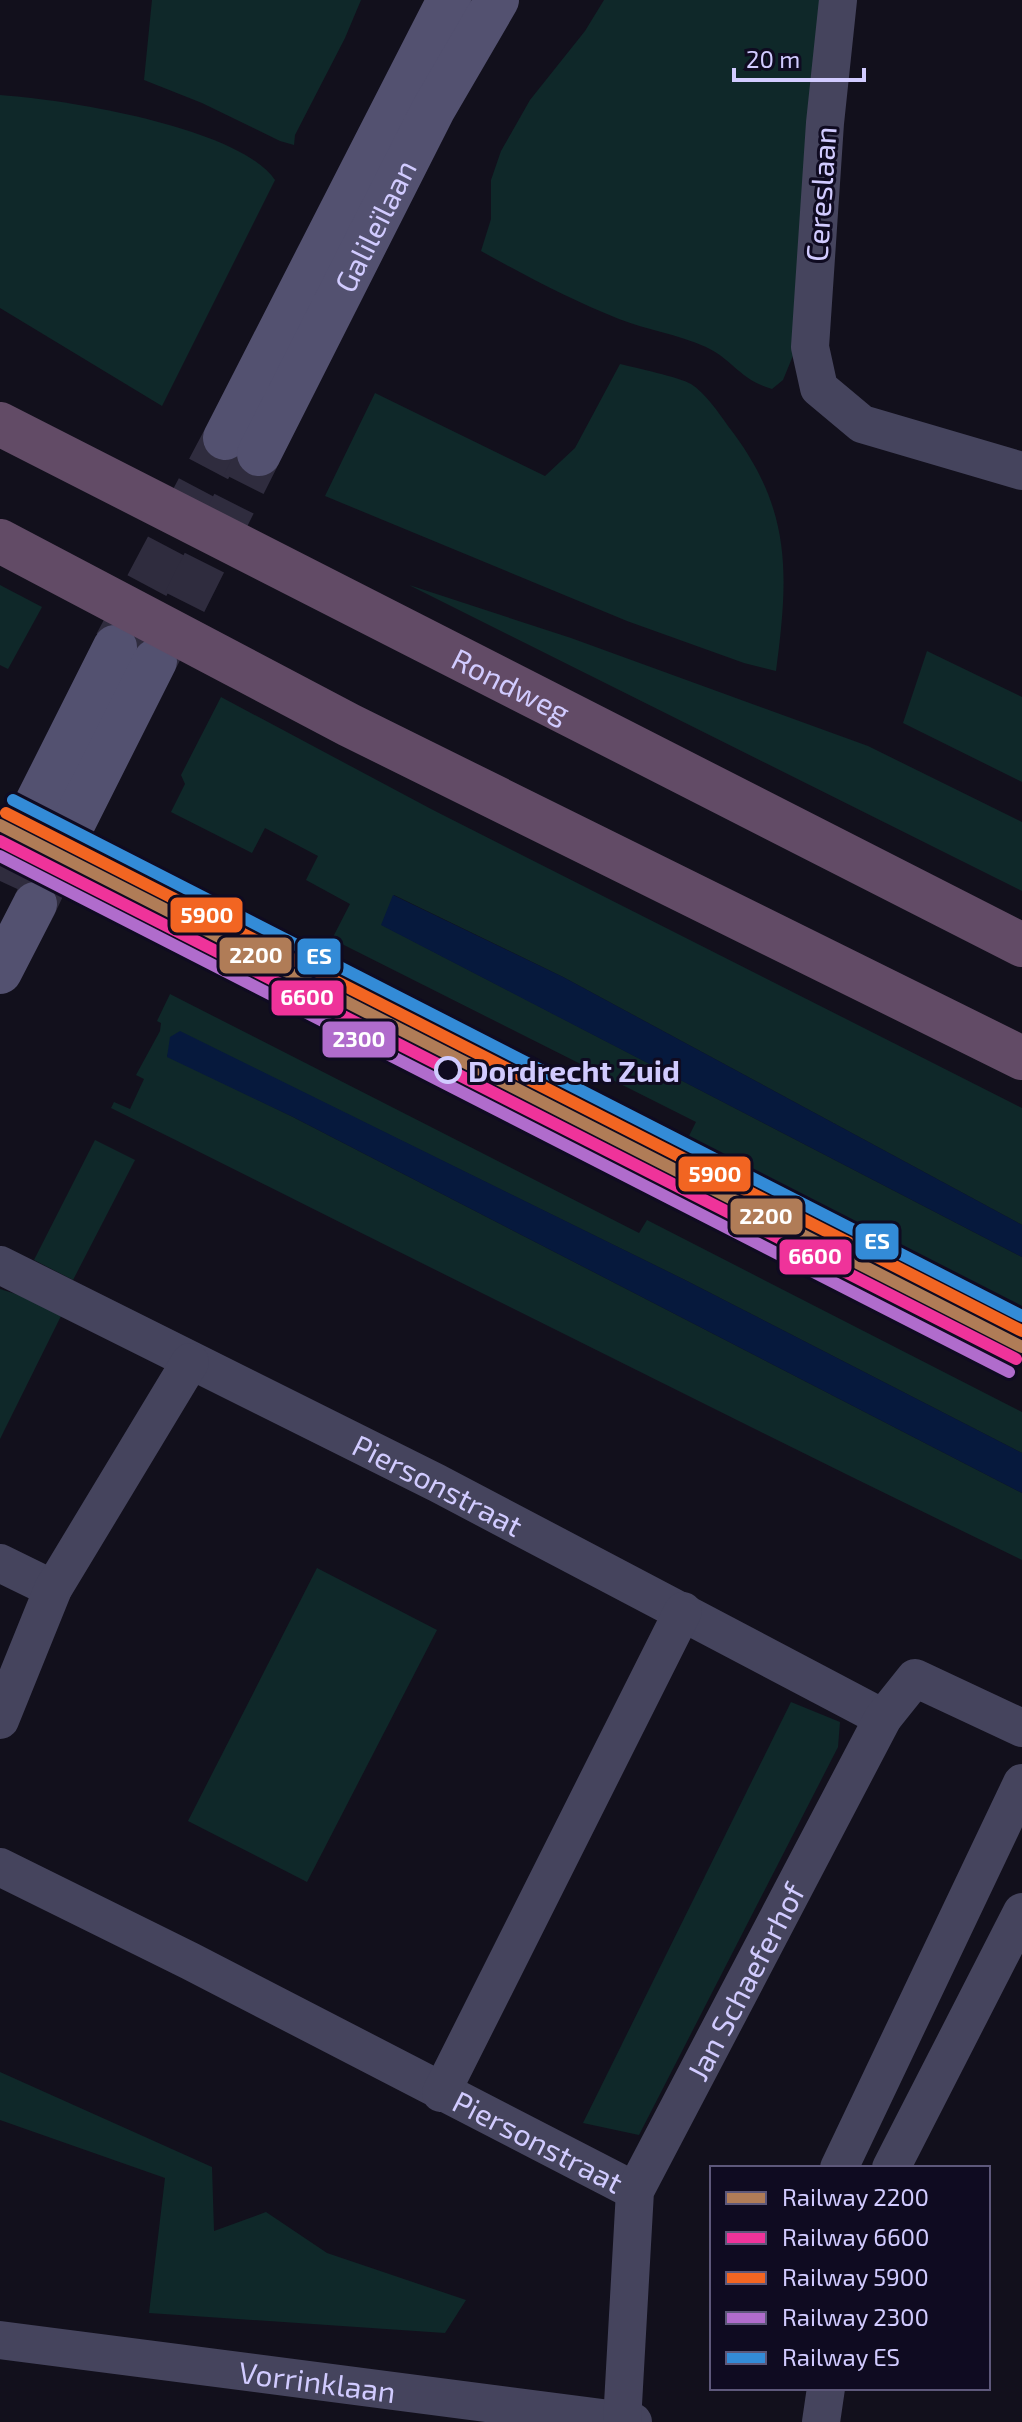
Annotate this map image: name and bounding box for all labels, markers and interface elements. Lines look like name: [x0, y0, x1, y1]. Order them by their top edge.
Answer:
scale bar: [734, 32, 864, 82]
text: 20 m: [746, 44, 800, 73]
street label: Cereslaan: [797, 125, 843, 263]
street label: Galileïlaan: [326, 153, 423, 298]
street label: Rondweg: [446, 640, 577, 730]
line badge: 5900: [169, 896, 244, 934]
text: 5900: [181, 901, 233, 927]
line badge: 2200: [218, 936, 293, 975]
line badge: ES: [296, 937, 342, 976]
text: 2200: [229, 941, 283, 967]
text: ES: [306, 942, 332, 968]
line badge: 6600: [270, 979, 345, 1017]
text: 6600: [280, 983, 334, 1009]
line badge: 2300: [321, 1020, 397, 1059]
text: 2300: [332, 1025, 386, 1051]
place label: Dordrecht Zuid: [468, 1052, 680, 1088]
marker: Dordrecht Zuid: [435, 1057, 461, 1083]
line badge: 5900: [677, 1155, 752, 1193]
text: 5900: [689, 1160, 741, 1186]
line badge: 2200: [729, 1197, 804, 1236]
text: 2200: [739, 1202, 793, 1228]
line badge: ES: [854, 1222, 900, 1261]
text: ES: [864, 1227, 890, 1253]
line badge: 6600: [778, 1238, 853, 1276]
text: 6600: [788, 1242, 842, 1268]
street label: Piersonstraat: [347, 1426, 529, 1543]
street label: Jan Schaeferhof: [678, 1876, 812, 2086]
street label: Piersonstraat: [447, 2082, 629, 2200]
legend: [710, 2166, 990, 2390]
text: Railway 2200: [782, 2182, 929, 2211]
text: Railway 6600: [782, 2222, 930, 2251]
text: Railway 5900: [782, 2262, 929, 2291]
text: Railway 2300: [782, 2302, 929, 2331]
text: Railway ES: [782, 2342, 900, 2371]
street label: Vorrinklaan: [237, 2353, 398, 2409]

